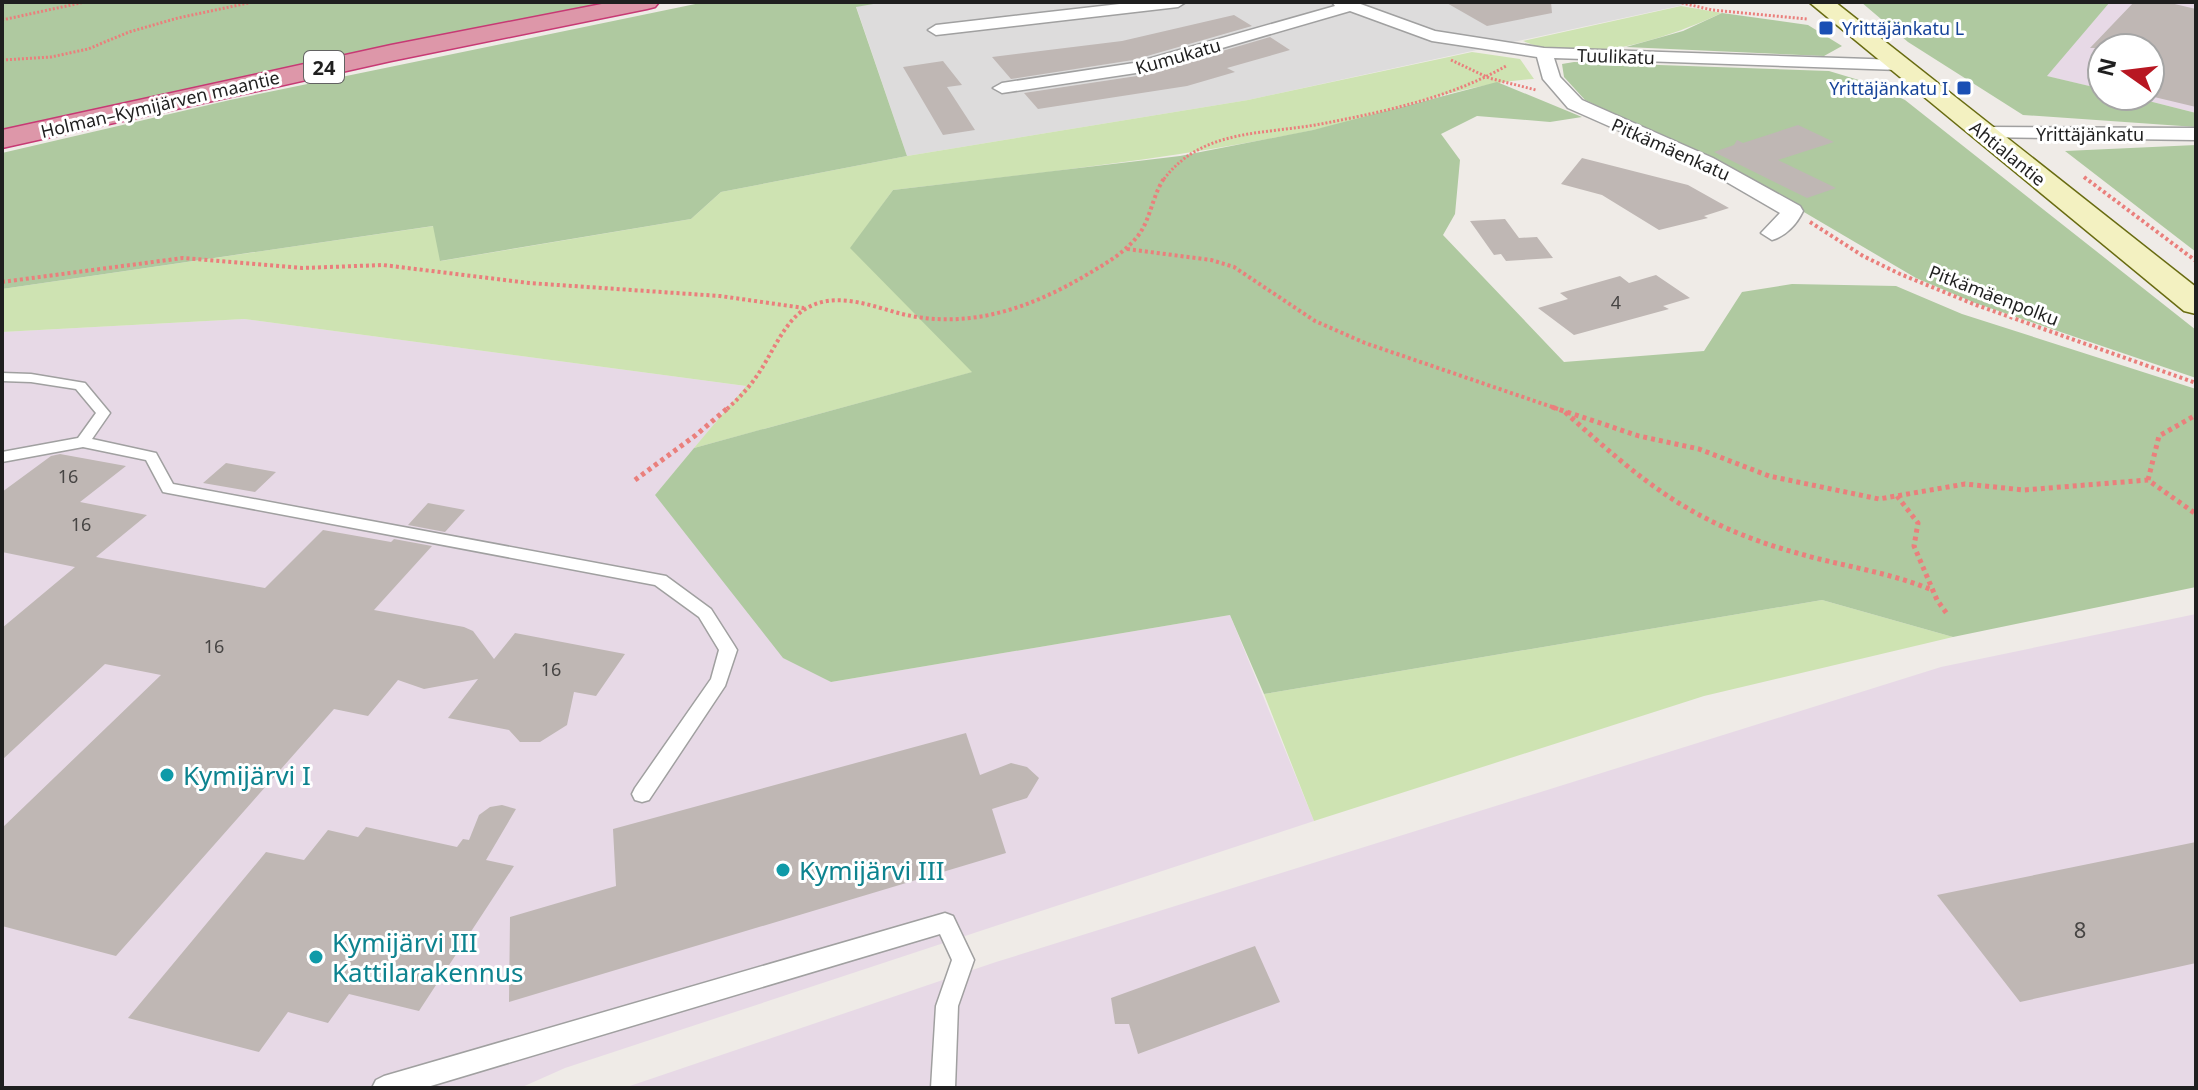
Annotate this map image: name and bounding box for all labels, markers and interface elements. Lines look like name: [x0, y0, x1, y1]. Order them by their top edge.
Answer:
place label: Yrittäjänkatu L: [1842, 16, 1964, 40]
marker: Yrittäjänkatu L: [1817, 19, 1835, 37]
street label: Kumukatu: [1133, 32, 1223, 80]
north arrow: [2086, 32, 2166, 112]
street label: Tuulikatu: [1577, 43, 1655, 69]
road number: 24: [304, 51, 344, 83]
text: N: [2089, 55, 2122, 79]
street label: Holman–Kymijärven maantie: [38, 65, 282, 143]
place label: Yrittäjänkatu I: [1829, 76, 1948, 100]
marker: Yrittäjänkatu I: [1955, 79, 1973, 97]
street label: Pitkämäenkatu: [1608, 112, 1734, 186]
street label: Ahtialantie: [1965, 115, 2051, 191]
street label: Yrittäjänkatu: [2036, 122, 2144, 146]
street label: Pitkämäenpolku: [1926, 259, 2062, 331]
house number: 4: [1611, 290, 1621, 314]
house number: 16: [58, 464, 78, 488]
house number: 16: [71, 512, 91, 536]
house number: 16: [204, 634, 224, 658]
house number: 16: [541, 657, 561, 681]
place label: Kymijärvi I: [183, 757, 311, 793]
marker: Kymijärvi I: [158, 766, 176, 784]
place label: Kymijärvi III: [799, 852, 945, 888]
marker: Kymijärvi III: [774, 861, 792, 879]
house number: 8: [2074, 914, 2086, 944]
place label: Kymijärvi III Kattilarakennus: [332, 924, 523, 990]
marker: Kymijärvi III Kattilarakennus: [307, 948, 325, 966]

